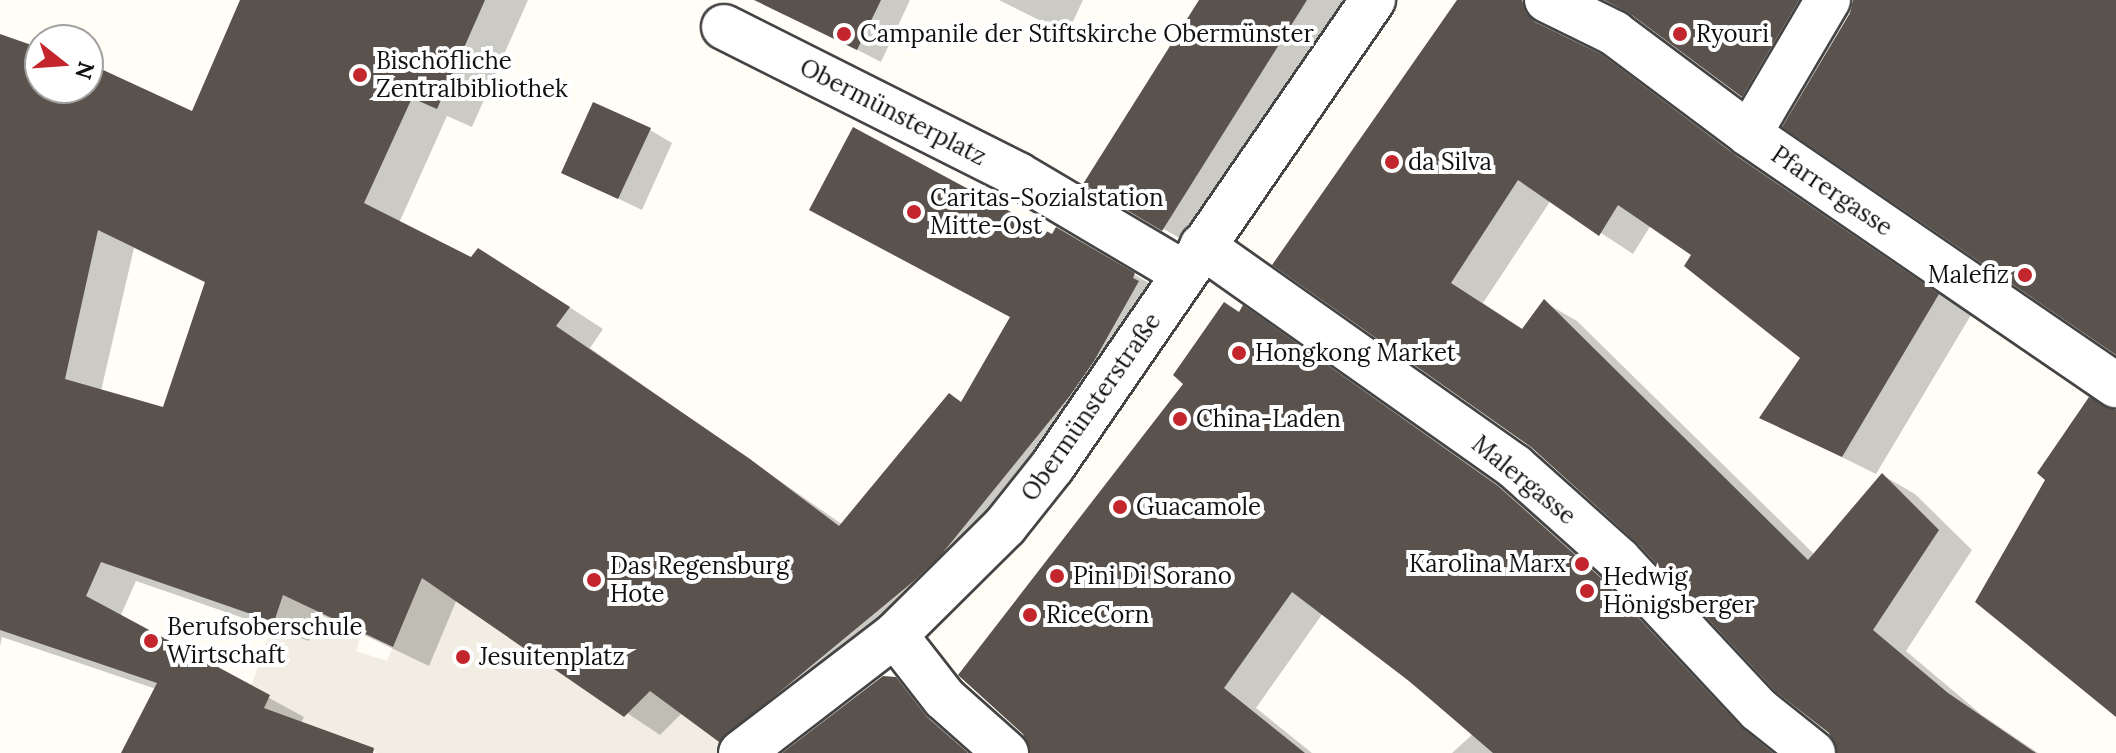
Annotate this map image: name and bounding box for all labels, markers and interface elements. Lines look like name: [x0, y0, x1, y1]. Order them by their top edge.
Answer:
place label: Campanile der Stiftskirche Obermünster: [860, 20, 1314, 48]
place label: Ryouri: [1696, 20, 1769, 48]
north arrow: [24, 24, 104, 104]
marker: Campanile der Stiftskirche Obermünster: [835, 25, 853, 43]
marker: Ryouri: [1671, 25, 1689, 43]
place label: Bischöfliche Zentralbibliothek: [376, 47, 568, 103]
street label: Obermünsterplatz: [795, 53, 991, 171]
text: N: [69, 58, 101, 83]
marker: Bischöfliche Zentralbibliothek: [351, 66, 369, 84]
street label: Pfarrergasse: [1766, 140, 1898, 242]
place label: da Silva: [1408, 148, 1492, 176]
marker: da Silva: [1383, 153, 1401, 171]
place label: Caritas-Sozialstation Mitte-Ost: [930, 184, 1164, 240]
marker: Caritas-Sozialstation Mitte-Ost: [905, 203, 923, 221]
place label: Malefiz: [1928, 261, 2009, 289]
marker: Malefiz: [2016, 266, 2034, 284]
street label: Obermünsterstraße: [1015, 307, 1167, 507]
place label: Hongkong Market: [1255, 339, 1456, 367]
marker: Hongkong Market: [1230, 344, 1248, 362]
place label: China-Laden: [1196, 405, 1341, 433]
marker: China-Laden: [1171, 410, 1189, 428]
street label: Malergasse: [1466, 429, 1582, 531]
place label: Guacamole: [1136, 493, 1261, 521]
marker: Guacamole: [1111, 498, 1129, 516]
place label: Karolina Marx: [1409, 550, 1566, 578]
place label: Das Regensburg Hote: [610, 552, 789, 608]
marker: Karolina Marx: [1573, 555, 1591, 573]
place label: Pini Di Sorano: [1073, 562, 1232, 590]
place label: Hedwig Hönigsberger: [1603, 563, 1755, 619]
marker: Pini Di Sorano: [1048, 567, 1066, 585]
marker: Das Regensburg Hote: [585, 571, 603, 589]
marker: Hedwig Hönigsberger: [1578, 582, 1596, 600]
place label: RiceCorn: [1046, 601, 1149, 629]
marker: RiceCorn: [1021, 606, 1039, 624]
place label: Berufsoberschule Wirtschaft: [167, 613, 362, 669]
marker: Berufsoberschule Wirtschaft: [142, 632, 160, 650]
place label: Jesuitenplatz: [479, 643, 625, 671]
marker: Jesuitenplatz: [454, 648, 472, 666]

